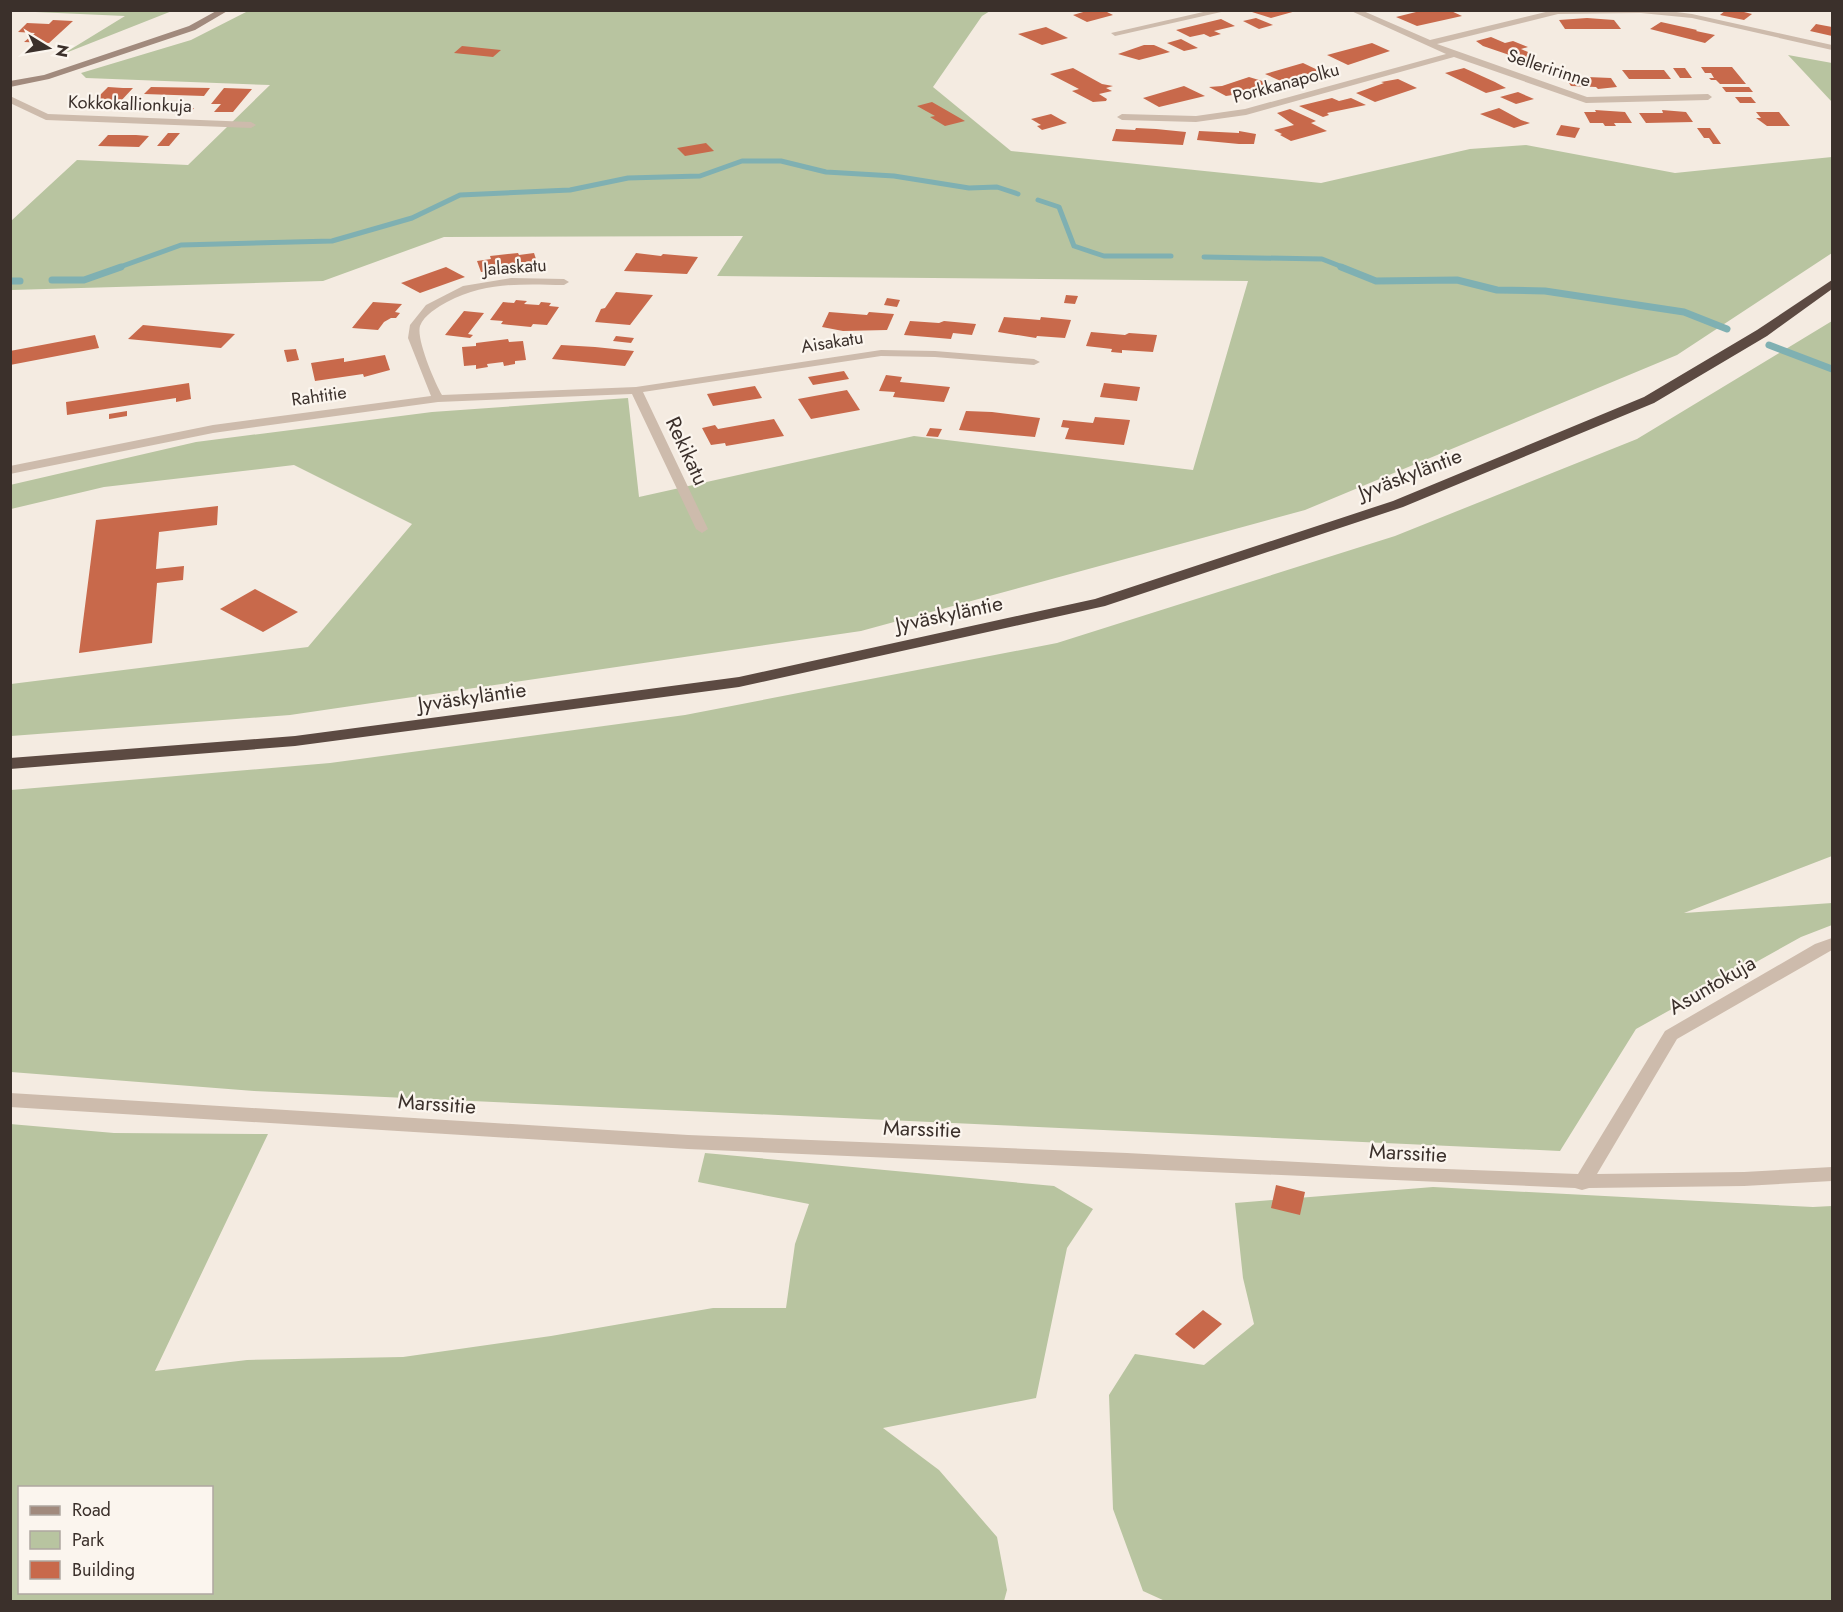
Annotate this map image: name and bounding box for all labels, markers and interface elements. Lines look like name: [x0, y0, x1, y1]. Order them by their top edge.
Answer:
north arrow: [18, 18, 78, 78]
text: N: [50, 42, 75, 59]
street label: Selleririnne: [1504, 42, 1594, 94]
street label: Porkkanapolku: [1230, 56, 1342, 110]
street label: Kokkokallionkuja: [68, 89, 192, 119]
street label: Jalaskatu: [480, 252, 548, 282]
street label: Aisakatu: [799, 324, 865, 360]
street label: Rahtitie: [290, 379, 348, 413]
street label: Rekikatu: [658, 412, 716, 490]
street label: Jyväskyläntie: [1351, 440, 1466, 509]
street label: Jyväskyläntie: [890, 588, 1006, 641]
street label: Jyväskyläntie: [413, 675, 528, 720]
street label: Asuntokuja: [1663, 948, 1761, 1022]
street label: Marssitie: [397, 1086, 477, 1122]
street label: Marssitie: [882, 1113, 962, 1145]
street label: Marssitie: [1368, 1136, 1448, 1170]
legend: [18, 1486, 213, 1594]
text: Road: [72, 1497, 111, 1523]
text: Park: [72, 1527, 104, 1553]
text: Building: [72, 1557, 135, 1583]

